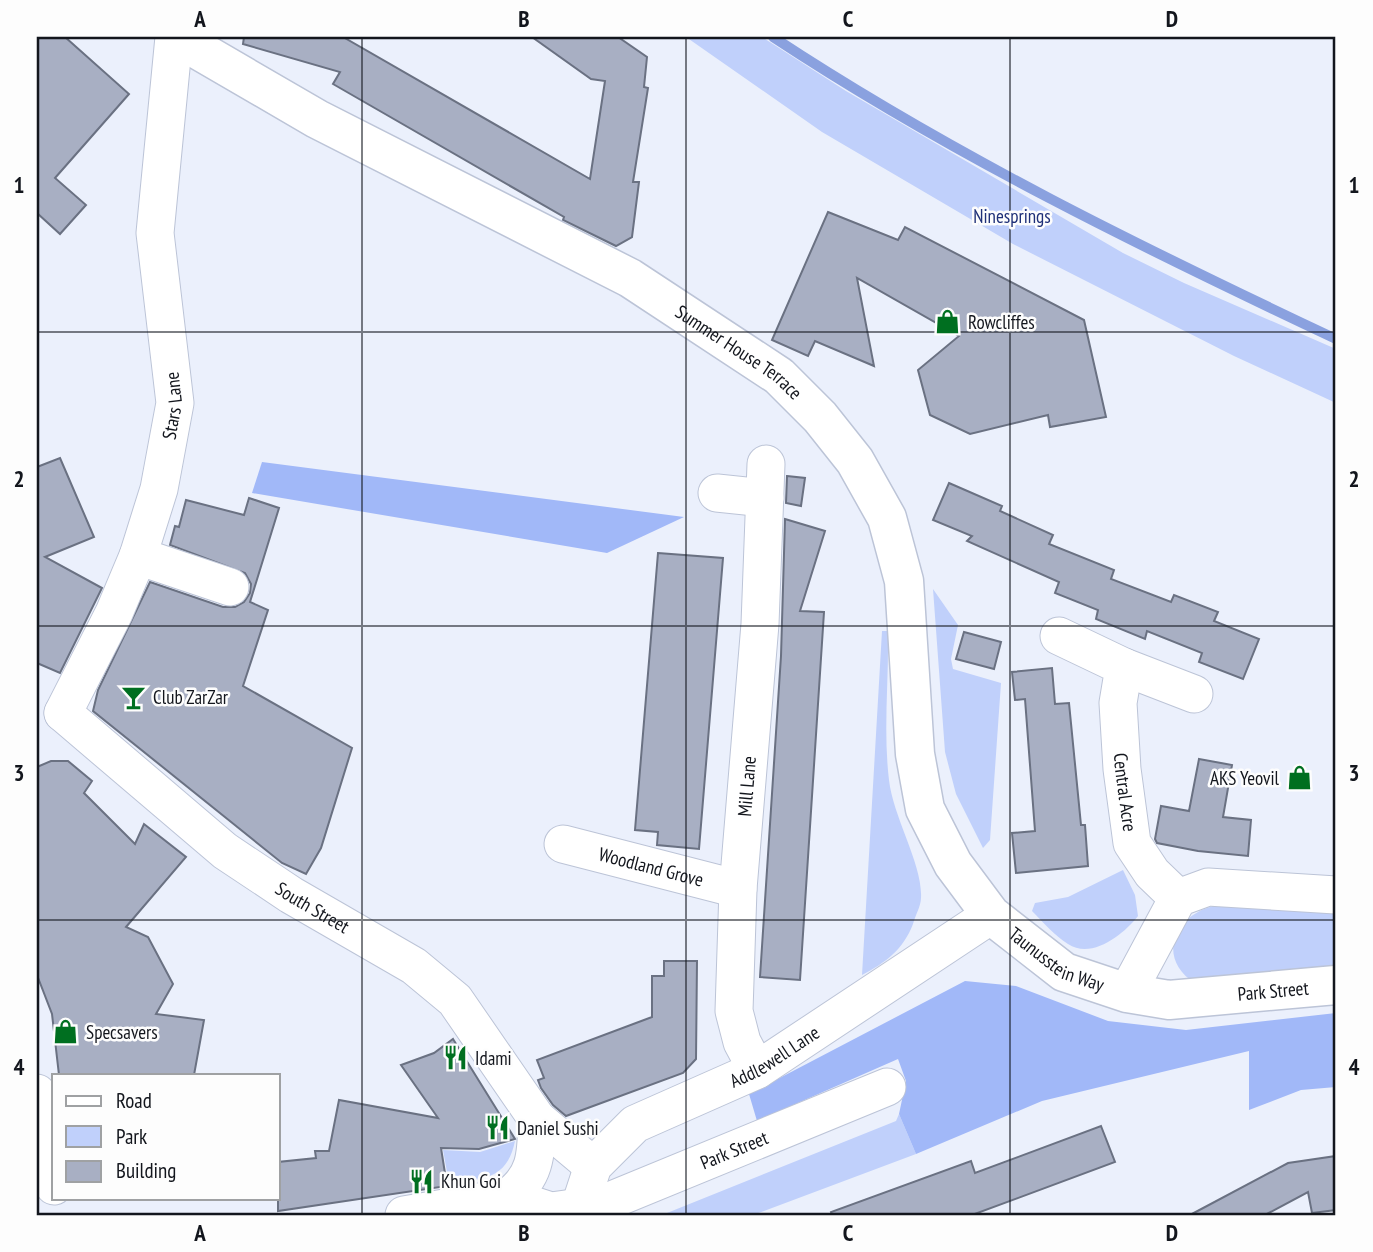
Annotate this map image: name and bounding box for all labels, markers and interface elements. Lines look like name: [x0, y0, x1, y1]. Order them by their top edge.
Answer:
text: A: [193, 4, 206, 33]
text: B: [518, 4, 530, 33]
text: C: [843, 4, 854, 33]
text: D: [1166, 4, 1178, 33]
text: 1: [14, 170, 25, 199]
text: 1: [1349, 170, 1360, 199]
park label: Ninesprings: [973, 204, 1051, 228]
street label: Summer House Terrace: [671, 299, 808, 405]
shop icon: Rowcliffes: [934, 308, 962, 336]
place label: Rowcliffes: [968, 310, 1035, 334]
street label: Stars Lane: [156, 370, 187, 441]
text: 2: [14, 464, 25, 493]
text: 2: [1349, 464, 1360, 493]
bar icon: Club ZarZar: [119, 683, 147, 711]
place label: Club ZarZar: [153, 685, 229, 709]
street label: Central Acre: [1109, 752, 1142, 833]
street label: Mill Lane: [732, 755, 761, 817]
text: 3: [14, 758, 25, 787]
text: 3: [1349, 758, 1360, 787]
shop icon: AKS Yeovil: [1285, 764, 1313, 792]
place label: AKS Yeovil: [1210, 766, 1280, 790]
street label: Woodland Grove: [596, 842, 706, 892]
street label: South Street: [271, 876, 355, 939]
street label: Taunusstein Way: [1004, 922, 1108, 997]
street label: Park Street: [1237, 975, 1310, 1006]
shop icon: Specsavers: [52, 1018, 80, 1046]
place label: Specsavers: [86, 1020, 158, 1044]
street label: Addlewell Lane: [726, 1020, 824, 1093]
restaurant icon: Idami: [441, 1044, 469, 1072]
place label: Idami: [475, 1046, 512, 1070]
text: 4: [14, 1052, 25, 1081]
text: 4: [1349, 1052, 1360, 1081]
legend: [52, 1074, 280, 1200]
text: Road: [116, 1087, 152, 1114]
restaurant icon: Daniel Sushi: [483, 1114, 511, 1142]
place label: Daniel Sushi: [517, 1116, 599, 1140]
text: Park: [116, 1123, 147, 1150]
street label: Park Street: [697, 1125, 772, 1174]
text: Building: [116, 1157, 176, 1184]
restaurant icon: Khun Goi: [407, 1167, 435, 1195]
place label: Khun Goi: [441, 1169, 501, 1193]
text: A: [193, 1218, 206, 1247]
text: B: [518, 1218, 530, 1247]
text: C: [843, 1218, 854, 1247]
text: D: [1166, 1218, 1178, 1247]

